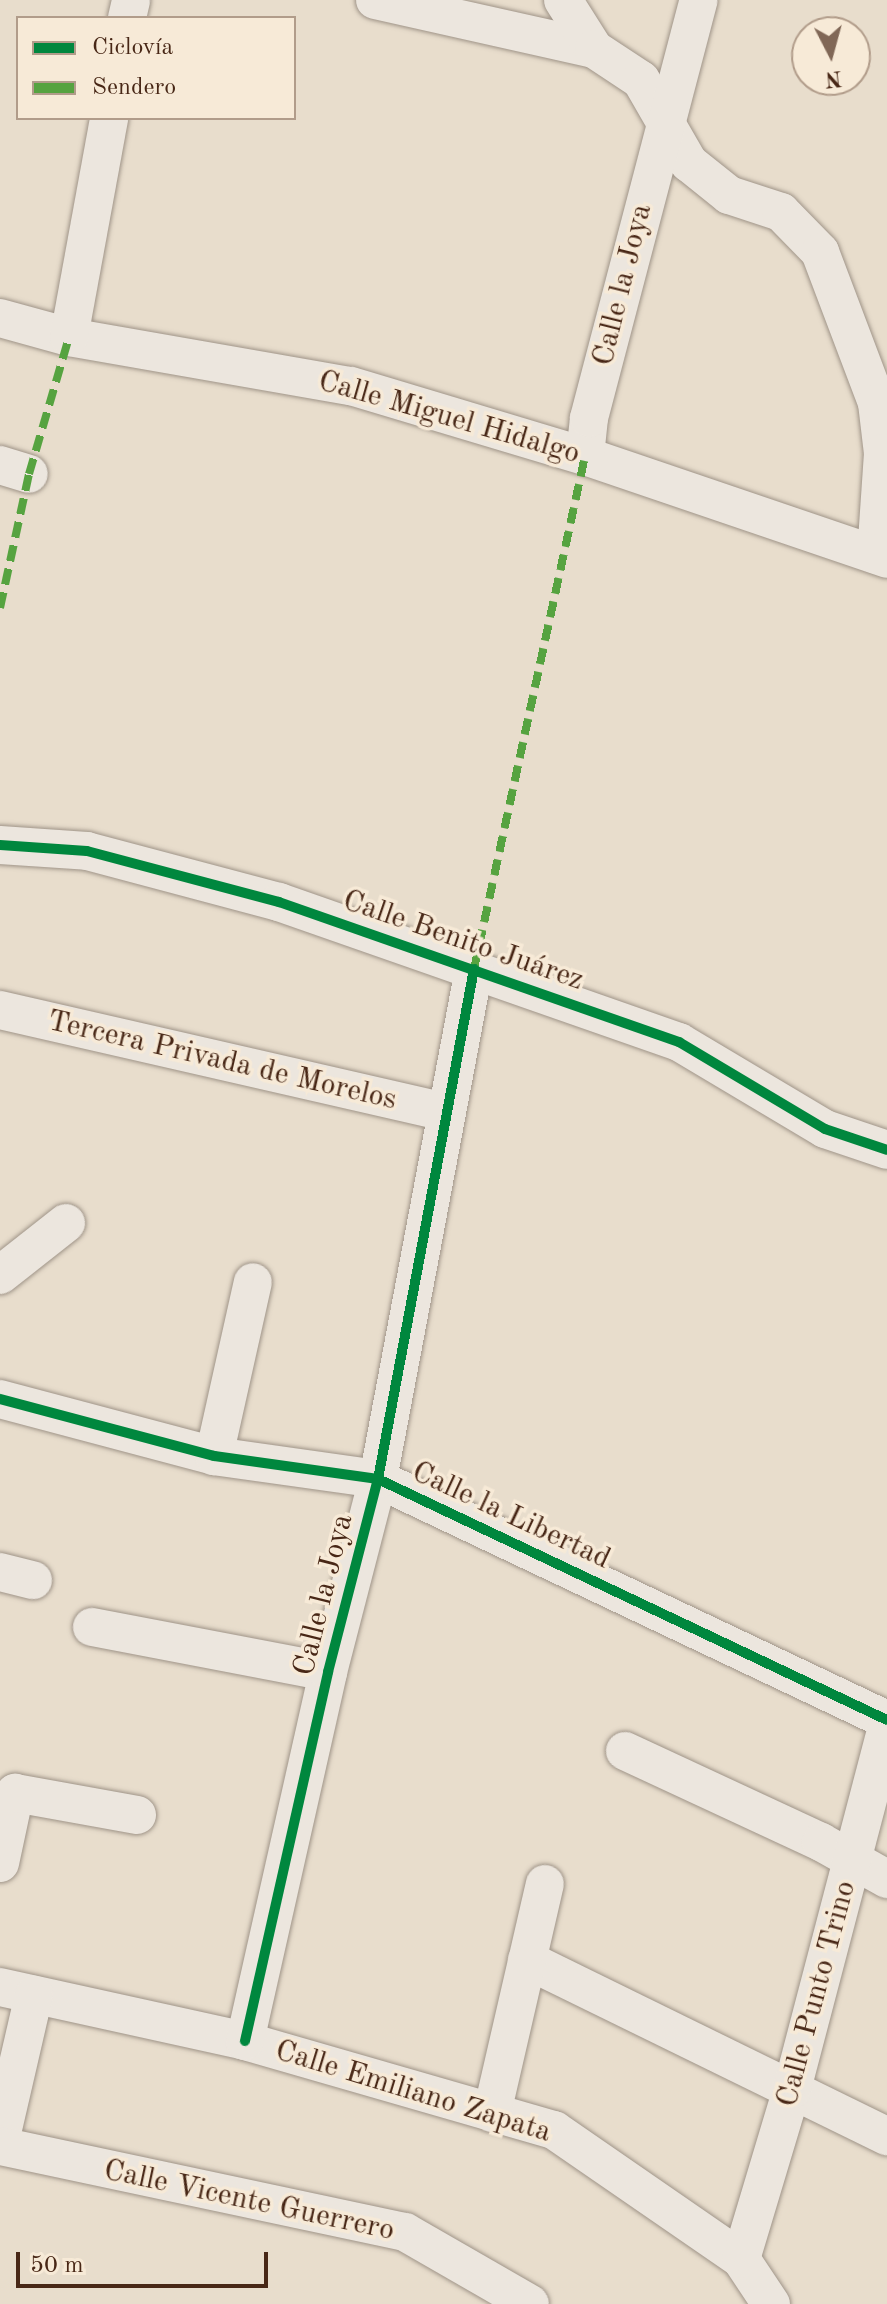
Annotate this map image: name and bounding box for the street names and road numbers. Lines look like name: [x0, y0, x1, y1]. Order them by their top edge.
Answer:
street label: Calle la Joya: [586, 200, 660, 370]
street label: Calle Miguel Hidalgo: [314, 363, 584, 473]
street label: Calle Benito Juárez: [338, 883, 588, 999]
street label: Tercera Privada de Morelos: [44, 1003, 400, 1119]
street label: Calle la Libertad: [406, 1454, 616, 1578]
street label: Calle la Joya: [287, 1510, 361, 1680]
street label: Calle Punto Trino: [770, 1877, 864, 2111]
street label: Calle Emiliano Zapata: [271, 2033, 555, 2151]
street label: Calle Vicente Guerrero: [100, 2153, 398, 2249]

